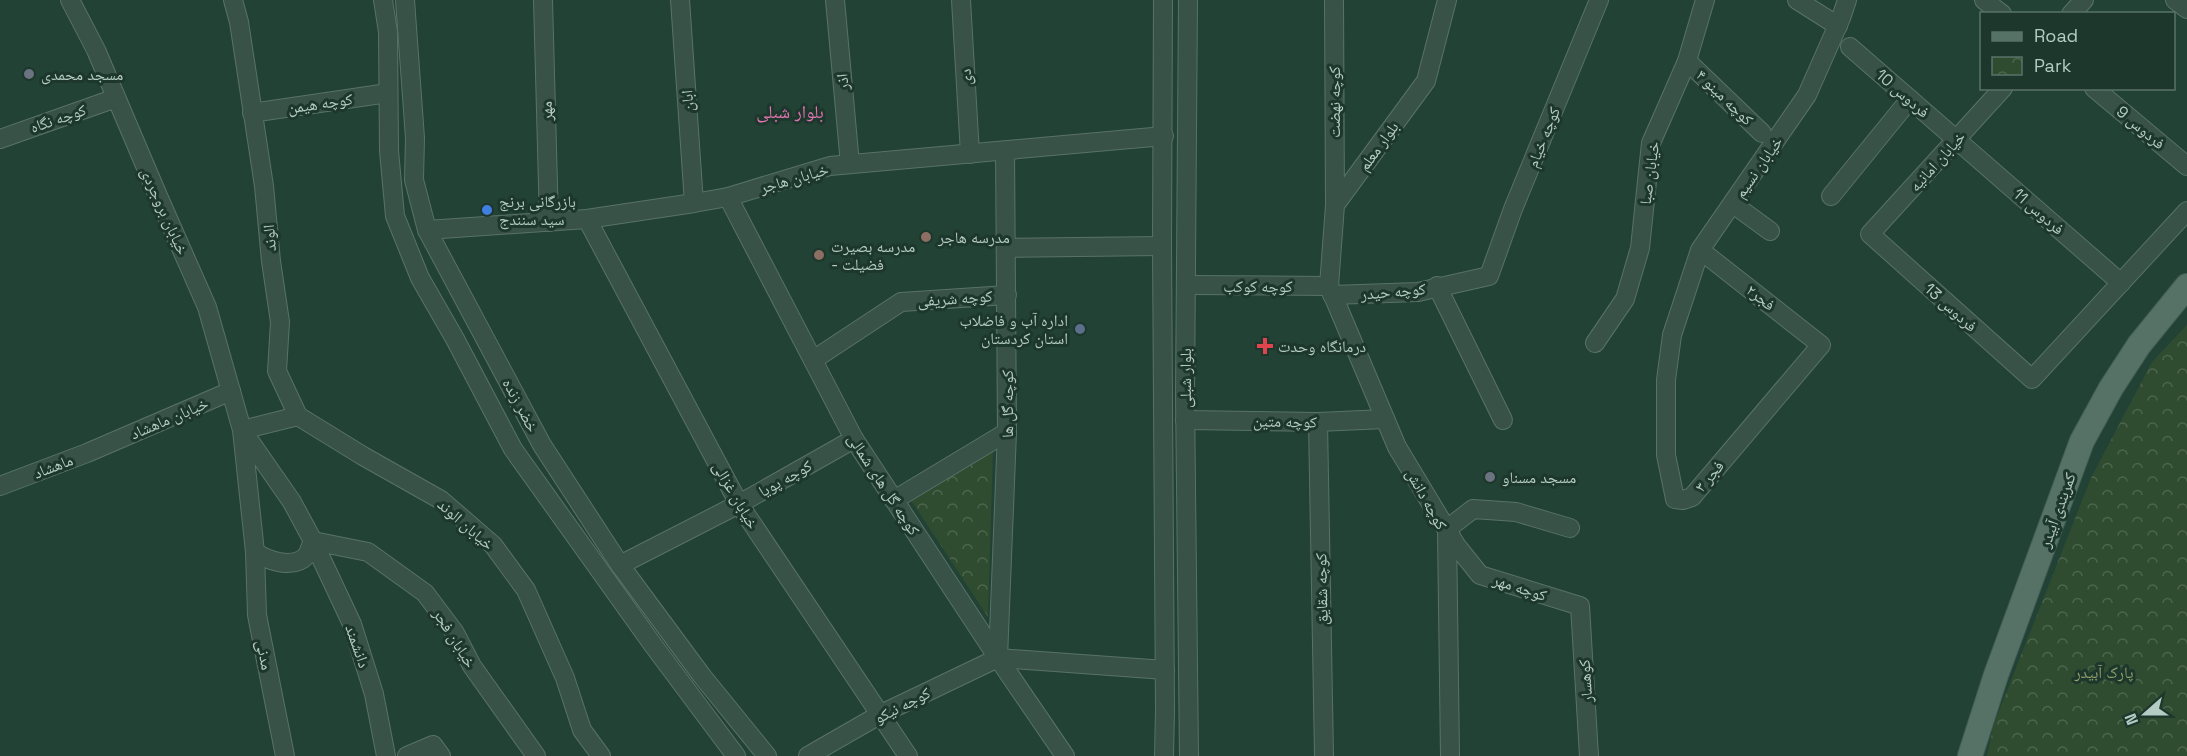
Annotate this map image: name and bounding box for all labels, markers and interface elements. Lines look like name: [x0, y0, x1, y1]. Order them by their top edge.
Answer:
legend: [1980, 12, 2175, 90]
text: Road: [2034, 24, 2078, 47]
text: Park: [2034, 54, 2072, 77]
place label: مسجد محمدی: [41, 64, 123, 85]
street label: فردوس 10: [1871, 64, 1934, 122]
street label: کوچه مینو ۴: [1691, 65, 1758, 130]
street label: کوچه نهضت: [1324, 66, 1345, 138]
marker: مسجد محمدی: [22, 67, 36, 81]
street label: دی: [955, 68, 976, 86]
street label: اذر: [831, 73, 854, 92]
street label: کوچه هیمن: [286, 88, 354, 118]
street label: ابان: [676, 89, 699, 112]
street label: کوچه نگاه: [27, 99, 89, 138]
district label: بلوار شبلی: [756, 100, 824, 123]
street label: مهر: [536, 101, 557, 122]
street label: فردوس 9: [2112, 101, 2169, 154]
street label: کوچه خیام: [1522, 104, 1565, 171]
street label: بلوار معلم: [1353, 117, 1403, 175]
street label: خیابان امانیه: [1905, 127, 1970, 196]
street label: خیابان نسیم: [1729, 132, 1787, 202]
street label: خیابان صبا: [1635, 140, 1664, 206]
street label: خیابان هاجر: [756, 159, 831, 199]
street label: خیابان بروجردی: [136, 164, 193, 258]
street label: فردوس 11: [2009, 183, 2069, 239]
place label: بازرگانی برنج سید سنندج: [499, 191, 576, 230]
marker: بازرگانی برنج سید سنندج: [480, 203, 494, 217]
street label: الوند: [258, 224, 281, 252]
place label: مدرسه هاجر: [937, 227, 1010, 248]
marker: مدرسه هاجر: [919, 230, 933, 244]
place label: مدرسه بصیرت - فضیلت: [831, 236, 915, 275]
marker: مدرسه بصیرت - فضیلت: [812, 248, 826, 262]
street label: کوچه کوکب: [1223, 276, 1293, 297]
street label: کوچه حیدر: [1359, 278, 1427, 305]
street label: فردوس 13: [1920, 278, 1981, 337]
street label: فجر۲: [1742, 280, 1779, 315]
street label: کوچه شریفی: [917, 285, 994, 312]
place label: اداره آب و فاضلاب استان کردستان: [960, 310, 1068, 349]
marker: اداره آب و فاضلاب استان کردستان: [1073, 322, 1087, 336]
place label: درمانگاه وحدت: [1278, 336, 1366, 357]
marker: درمانگاه وحدت: [1256, 337, 1274, 355]
street label: بلوار شبلی: [1175, 348, 1196, 408]
street label: کوچه گل ها: [997, 370, 1018, 438]
street label: خضر زنده: [498, 375, 543, 436]
street label: خیابان ماهشاد: [127, 393, 211, 444]
street label: کوچه متین: [1253, 410, 1317, 433]
street label: کوچه گل های شمالی: [843, 429, 925, 540]
street label: ماهشاد: [30, 449, 76, 484]
street label: کوچه پویا: [755, 455, 816, 502]
street label: فجر ۳: [1690, 456, 1729, 497]
street label: خیابان غزالی: [708, 458, 763, 533]
street label: کوچه دانش: [1401, 465, 1452, 534]
place label: مسجد مسناو: [1502, 467, 1576, 488]
marker: مسجد مسناو: [1483, 470, 1497, 484]
street label: کمربندی آبیدر: [2034, 470, 2081, 551]
street label: خیابان الوند: [433, 494, 498, 555]
street label: کوچه شقایق: [1310, 552, 1333, 625]
street label: کوچه مهر: [1489, 569, 1550, 606]
street label: خیابان فجر: [428, 604, 481, 672]
street label: دانشمند: [340, 622, 375, 671]
street label: مدنی: [251, 638, 278, 672]
street label: کوهسار: [1573, 658, 1598, 704]
park label: پارک آبیدر: [2073, 662, 2134, 683]
street label: کوچه نیکو: [870, 682, 934, 729]
north arrow: [2115, 684, 2175, 744]
text: N: [2120, 710, 2143, 728]

